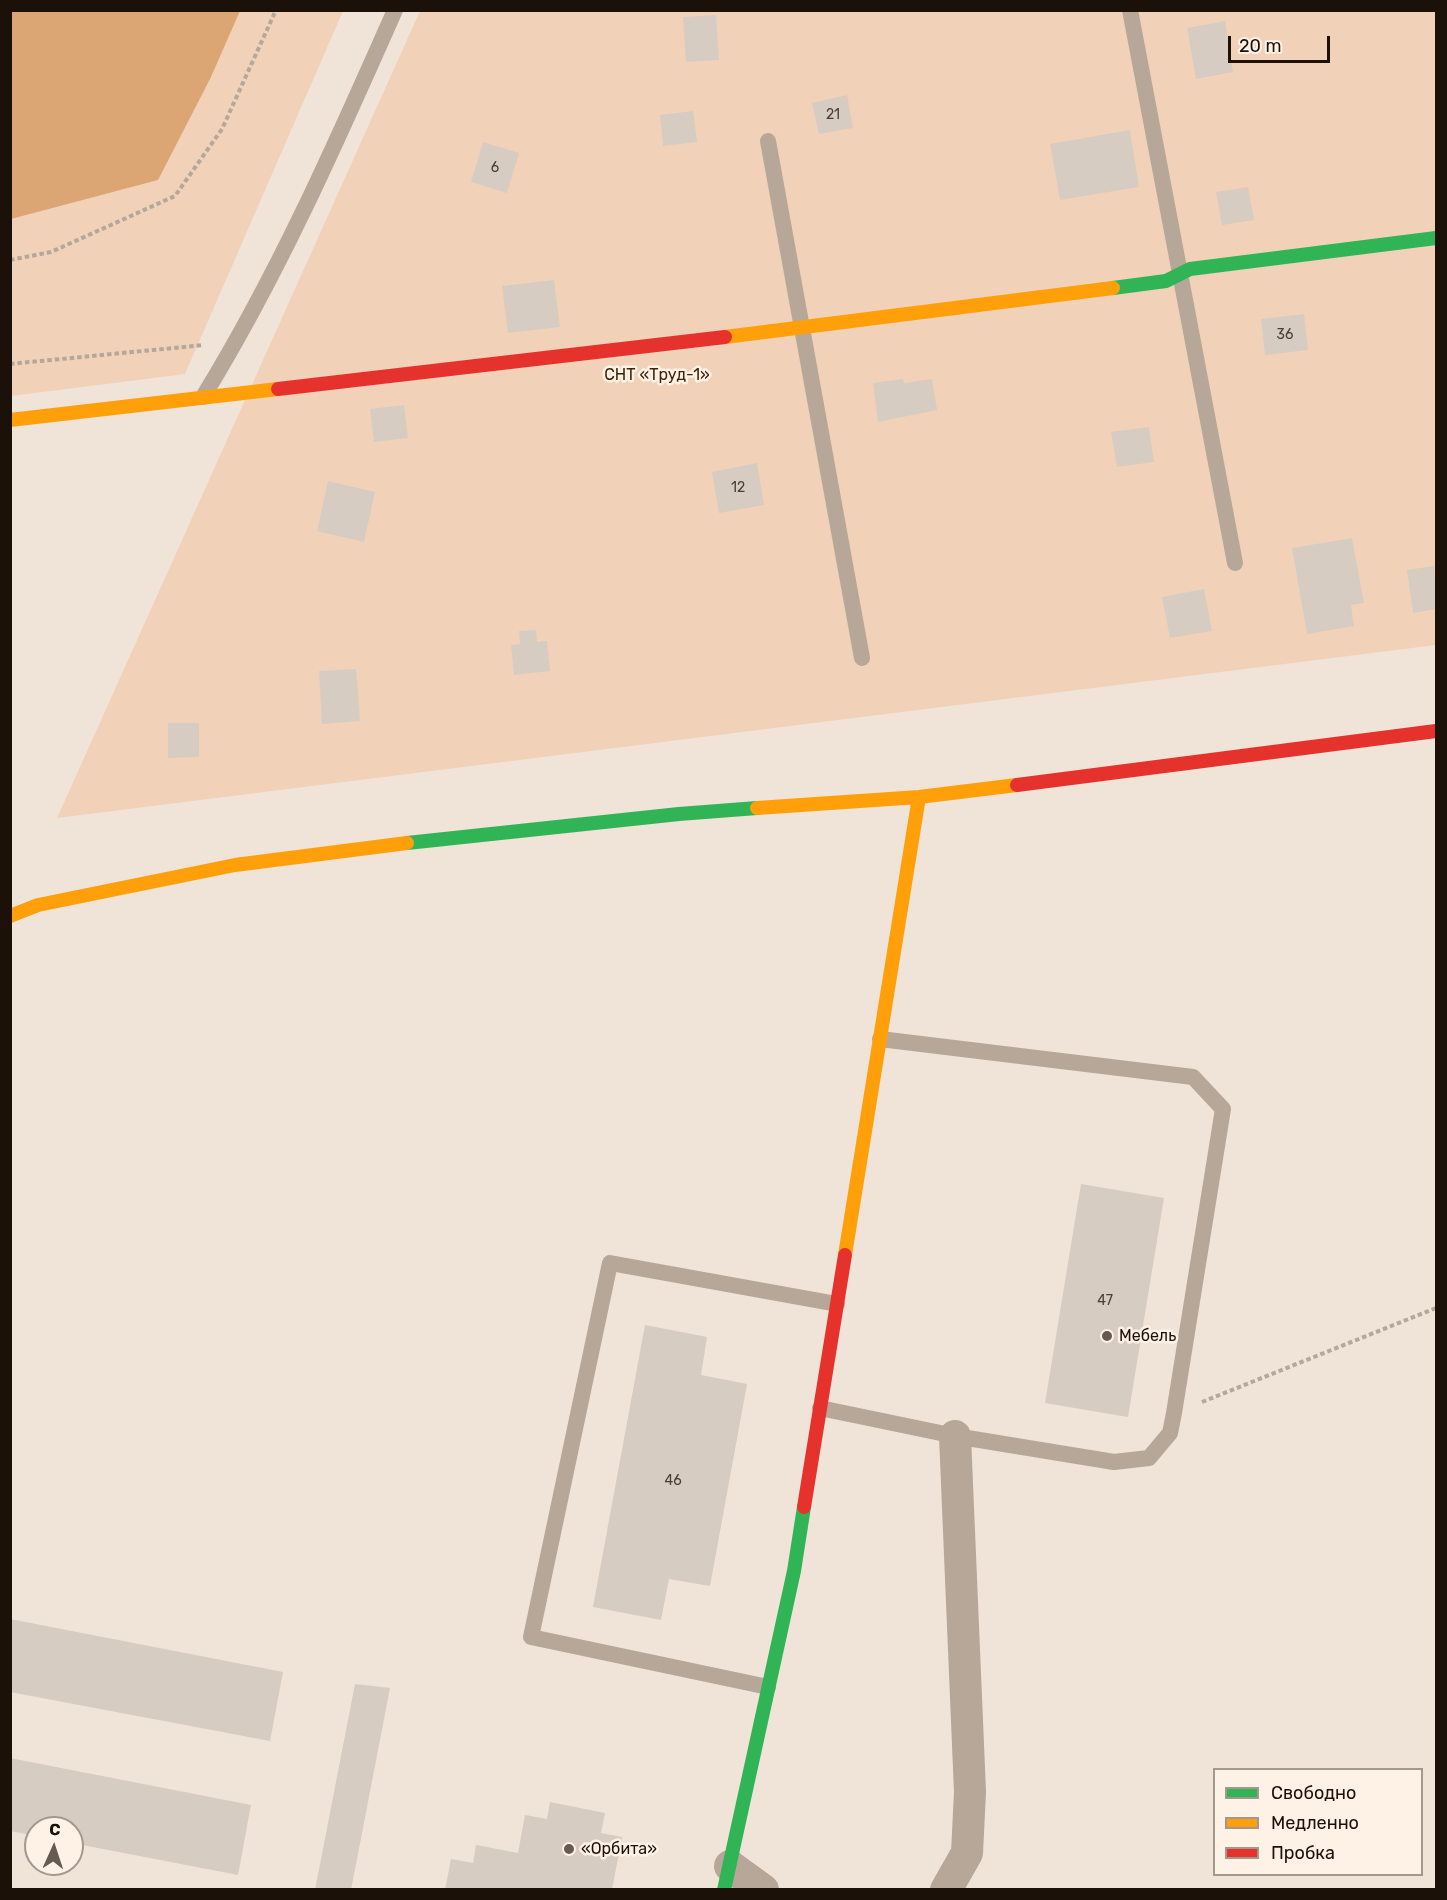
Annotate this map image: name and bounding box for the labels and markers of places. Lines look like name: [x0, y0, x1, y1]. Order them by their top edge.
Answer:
place label: Мебель: [1119, 1326, 1176, 1346]
marker: Мебель: [1100, 1329, 1114, 1343]
place label: «Орбита»: [581, 1839, 657, 1859]
marker: «Орбита»: [562, 1842, 576, 1856]

